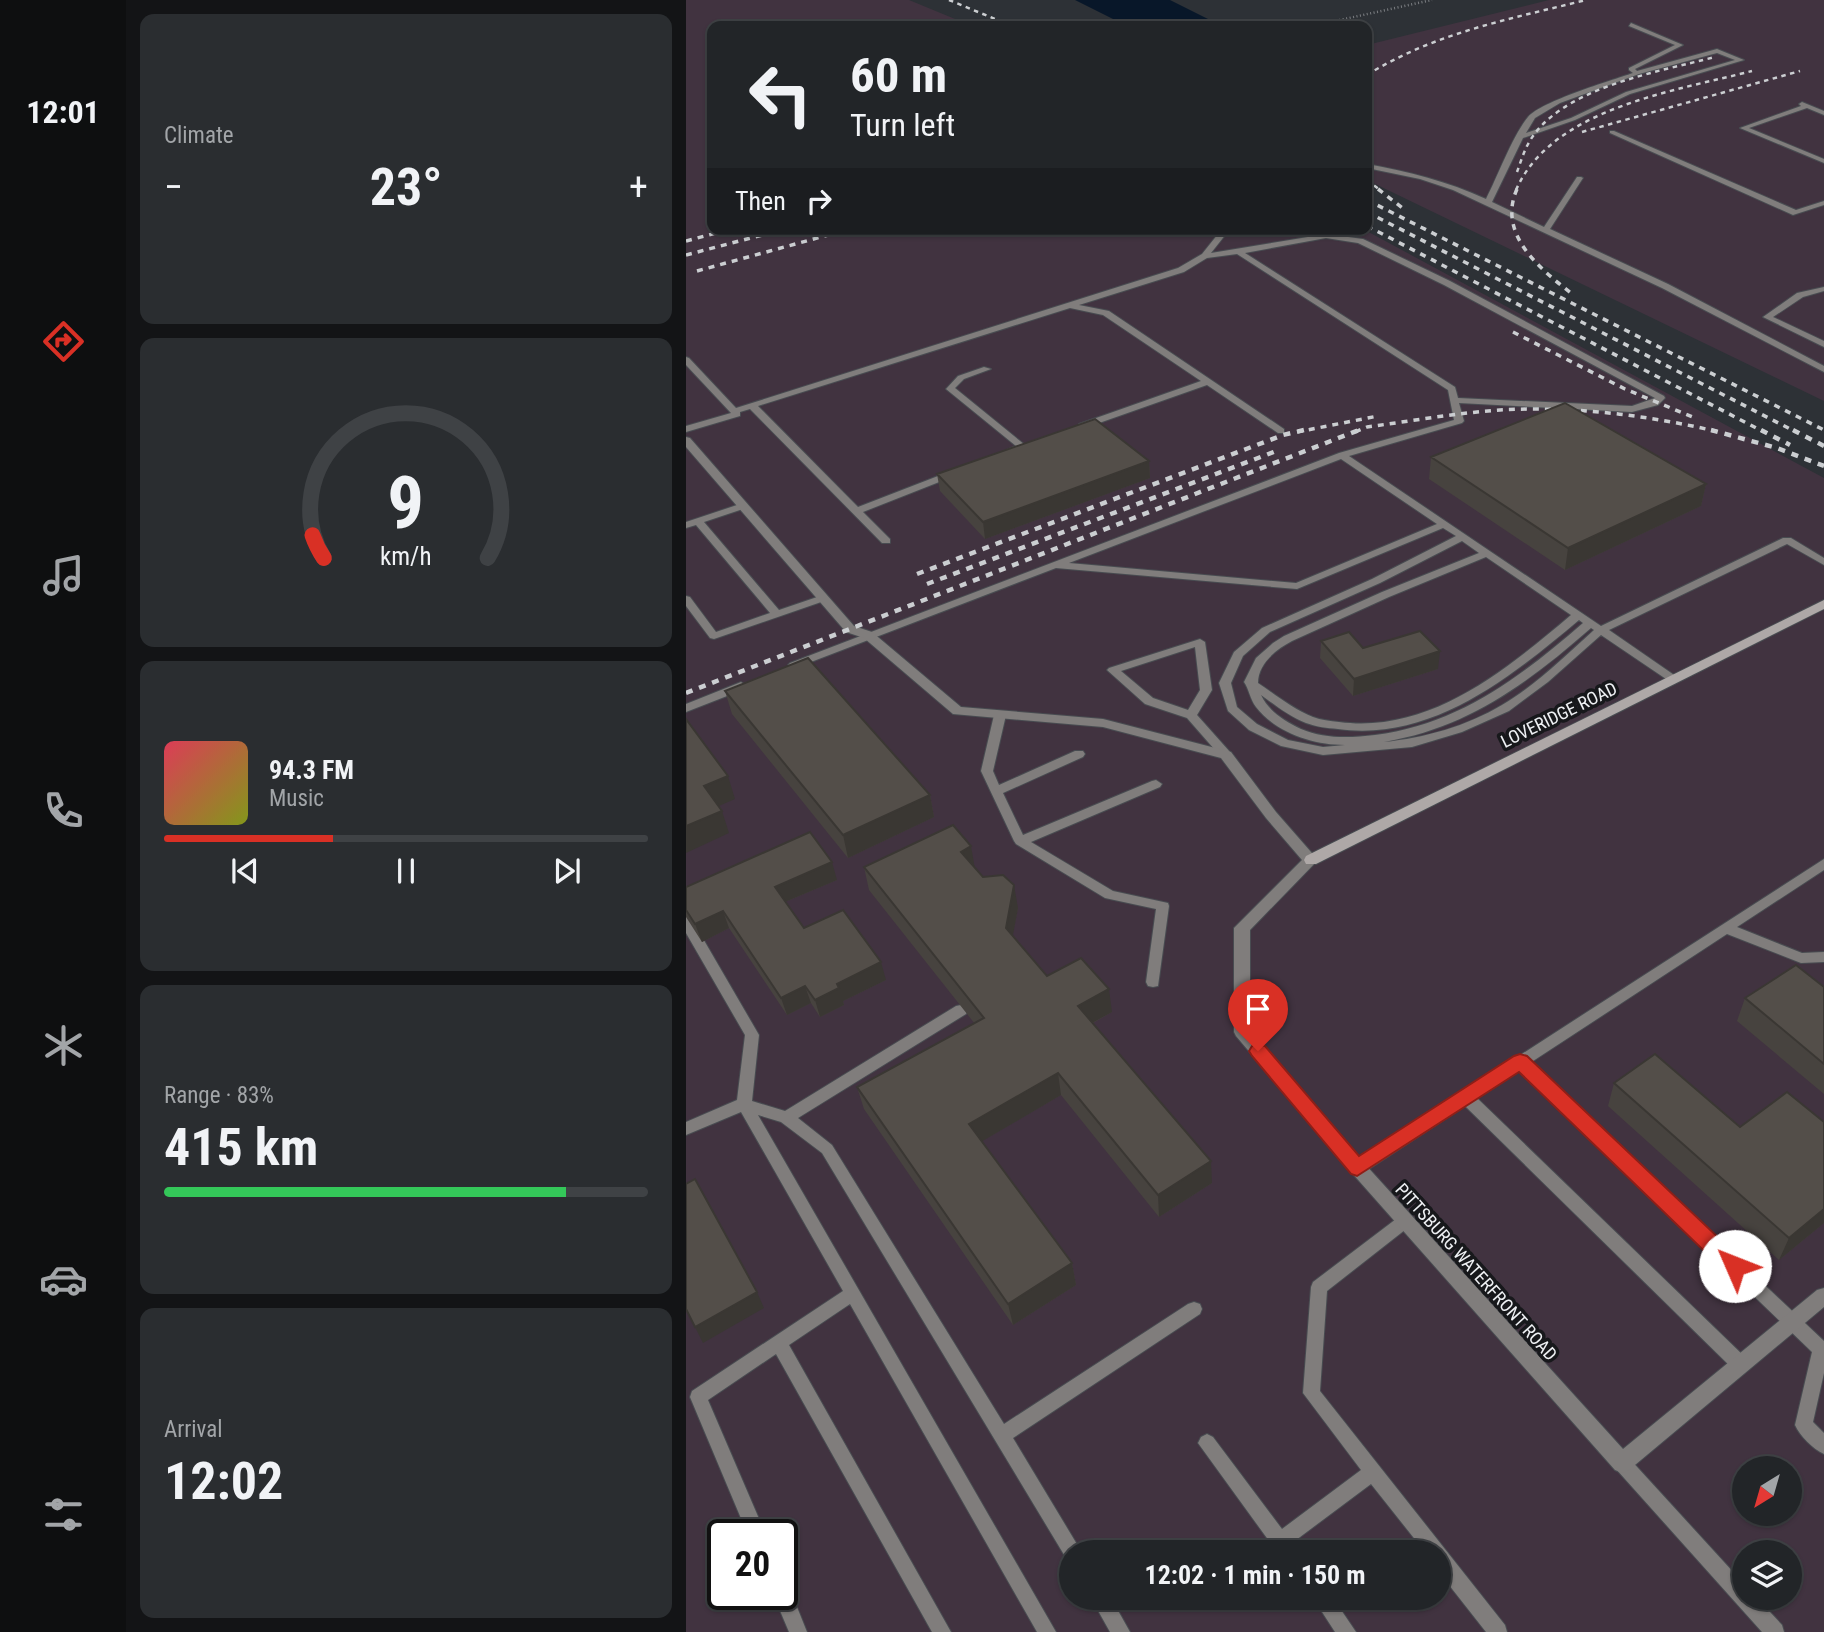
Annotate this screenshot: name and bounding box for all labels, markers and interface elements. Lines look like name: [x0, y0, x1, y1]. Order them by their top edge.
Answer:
text: 60 m: [850, 47, 947, 104]
icon: left: [735, 49, 826, 140]
text: 12:01: [26, 93, 100, 131]
text: Turn left: [850, 106, 955, 144]
text: Climate: [164, 122, 234, 149]
text: 23°: [370, 157, 442, 218]
text: −: [164, 165, 183, 209]
text: +: [629, 165, 648, 209]
icon: right: [800, 182, 838, 220]
text: Then: [735, 186, 786, 216]
icon: directions: [39, 317, 88, 366]
text: 9: [388, 461, 424, 547]
text: km/h: [380, 542, 432, 571]
icon: music: [39, 551, 88, 600]
street label: LOVERIDGE ROAD: [1497, 677, 1620, 752]
text: 94.3 FM: [269, 755, 354, 785]
text: Music: [269, 785, 324, 812]
icon: phone: [39, 786, 88, 835]
icon: previous: [226, 852, 264, 890]
icon: pause: [387, 852, 425, 890]
icon: next: [548, 852, 586, 890]
pin: [1228, 979, 1288, 1051]
icon: arrive: [1239, 990, 1277, 1028]
icon: climate: [39, 1021, 88, 1070]
text: Range · 83%: [164, 1082, 274, 1109]
text: 415 km: [164, 1117, 318, 1178]
street label: PITTSBURG WATERFRONT ROAD: [1391, 1179, 1561, 1364]
position arrow: [1698, 1229, 1772, 1303]
icon: car: [39, 1255, 88, 1304]
text: Arrival: [164, 1416, 223, 1443]
text: 12:02: [164, 1451, 283, 1512]
north arrow: [1732, 1456, 1802, 1526]
map controls: [1732, 1456, 1802, 1610]
icon: filters: [39, 1490, 88, 1539]
speed limit sign: 20: [707, 1519, 798, 1610]
button: layers: [1732, 1540, 1802, 1610]
text: 12:02 · 1 min · 150 m: [1145, 1560, 1365, 1590]

